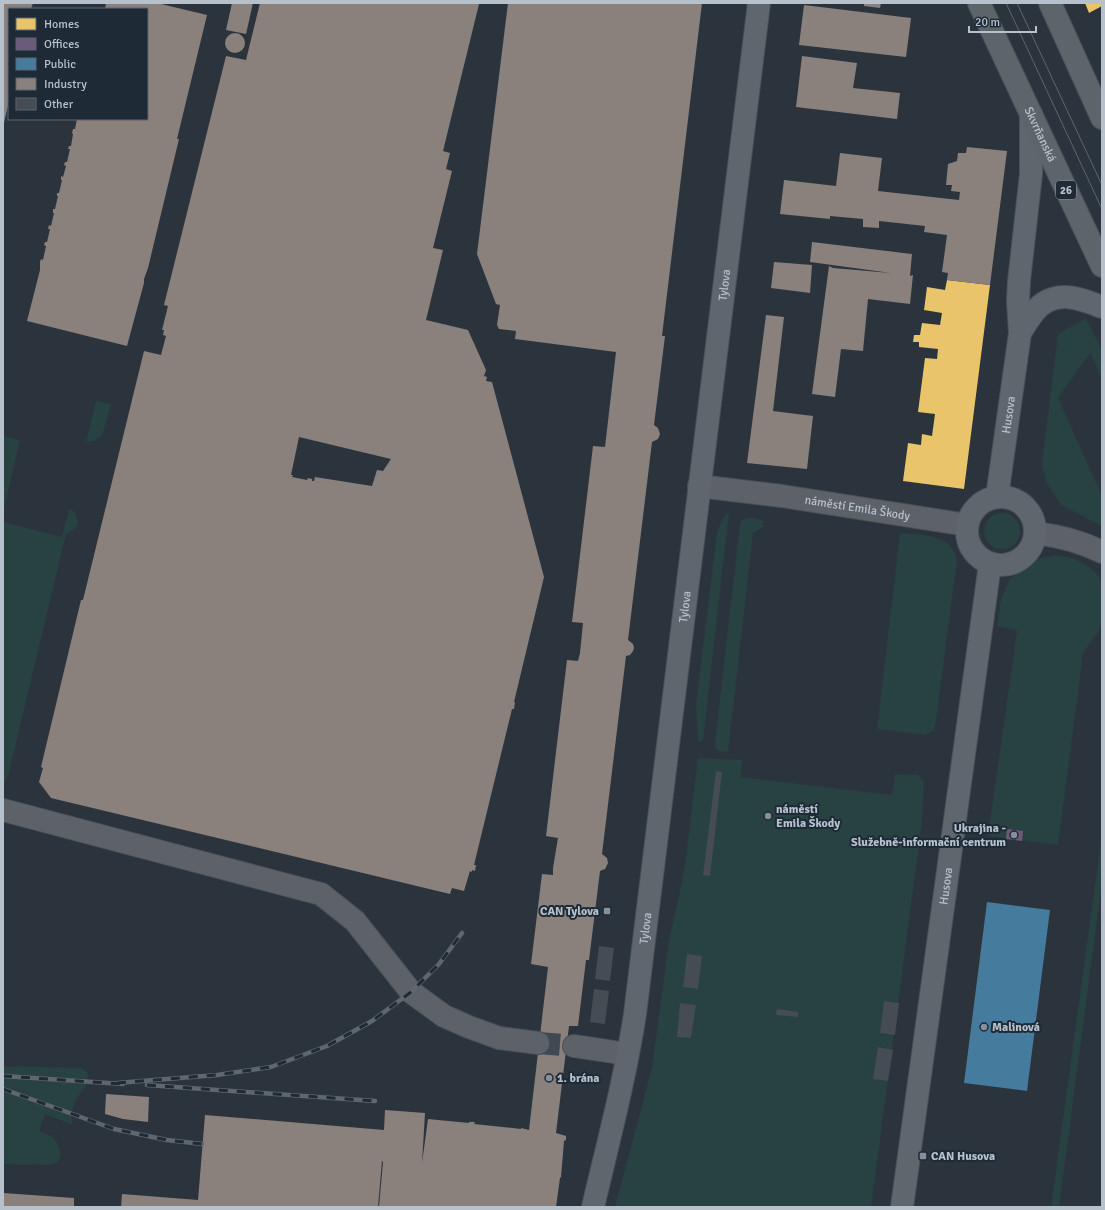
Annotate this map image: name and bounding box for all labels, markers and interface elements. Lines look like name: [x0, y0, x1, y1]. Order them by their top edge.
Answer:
legend: [8, 8, 148, 120]
scale bar: [969, 8, 1036, 34]
text: 20 m: [975, 15, 1000, 30]
text: Homes: [44, 17, 79, 32]
text: Offices: [44, 37, 79, 52]
text: Public: [44, 57, 76, 72]
text: Industry: [44, 77, 87, 92]
text: Other: [44, 97, 74, 112]
street label: Skvrňanská: [1021, 104, 1060, 164]
road number: 26: [1056, 181, 1076, 199]
street label: Tylova: [715, 268, 734, 302]
street label: Husova: [998, 395, 1019, 434]
street label: náměstí Emila Škody: [804, 492, 912, 524]
street label: Tylova: [676, 590, 694, 623]
place label: náměstí Emila Škody: [776, 802, 840, 831]
marker: náměstí Emila Škody: [763, 811, 773, 821]
place label: Ukrajina - Služebně-informační centrum: [851, 821, 1006, 850]
marker: Ukrajina - Služebně-informační centrum: [1009, 830, 1019, 840]
street label: Husova: [936, 866, 956, 906]
place label: CAN Tylova: [540, 904, 599, 919]
marker: CAN Tylova: [602, 906, 612, 916]
street label: Tylova: [636, 912, 655, 945]
place label: Malinová: [992, 1020, 1040, 1035]
marker: Malinová: [979, 1022, 989, 1032]
place label: 1. brána: [557, 1071, 600, 1086]
marker: 1. brána: [544, 1073, 554, 1083]
place label: CAN Husova: [931, 1149, 995, 1164]
marker: CAN Husova: [918, 1151, 928, 1161]

